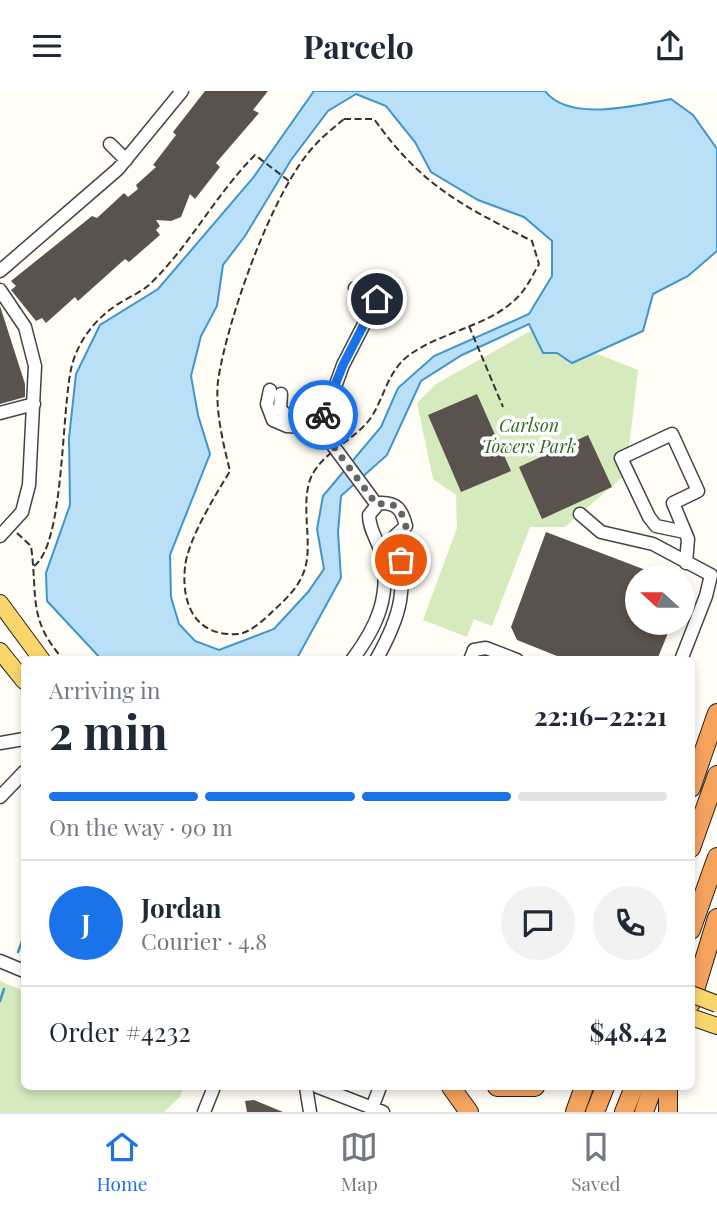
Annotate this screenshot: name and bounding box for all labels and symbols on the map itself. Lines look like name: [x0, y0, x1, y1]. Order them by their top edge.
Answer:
pin: [347, 269, 407, 329]
courier: [288, 380, 358, 450]
park label: Carlson Towers Park: [482, 413, 576, 458]
pin: [371, 530, 431, 590]
north arrow: [625, 565, 695, 635]

